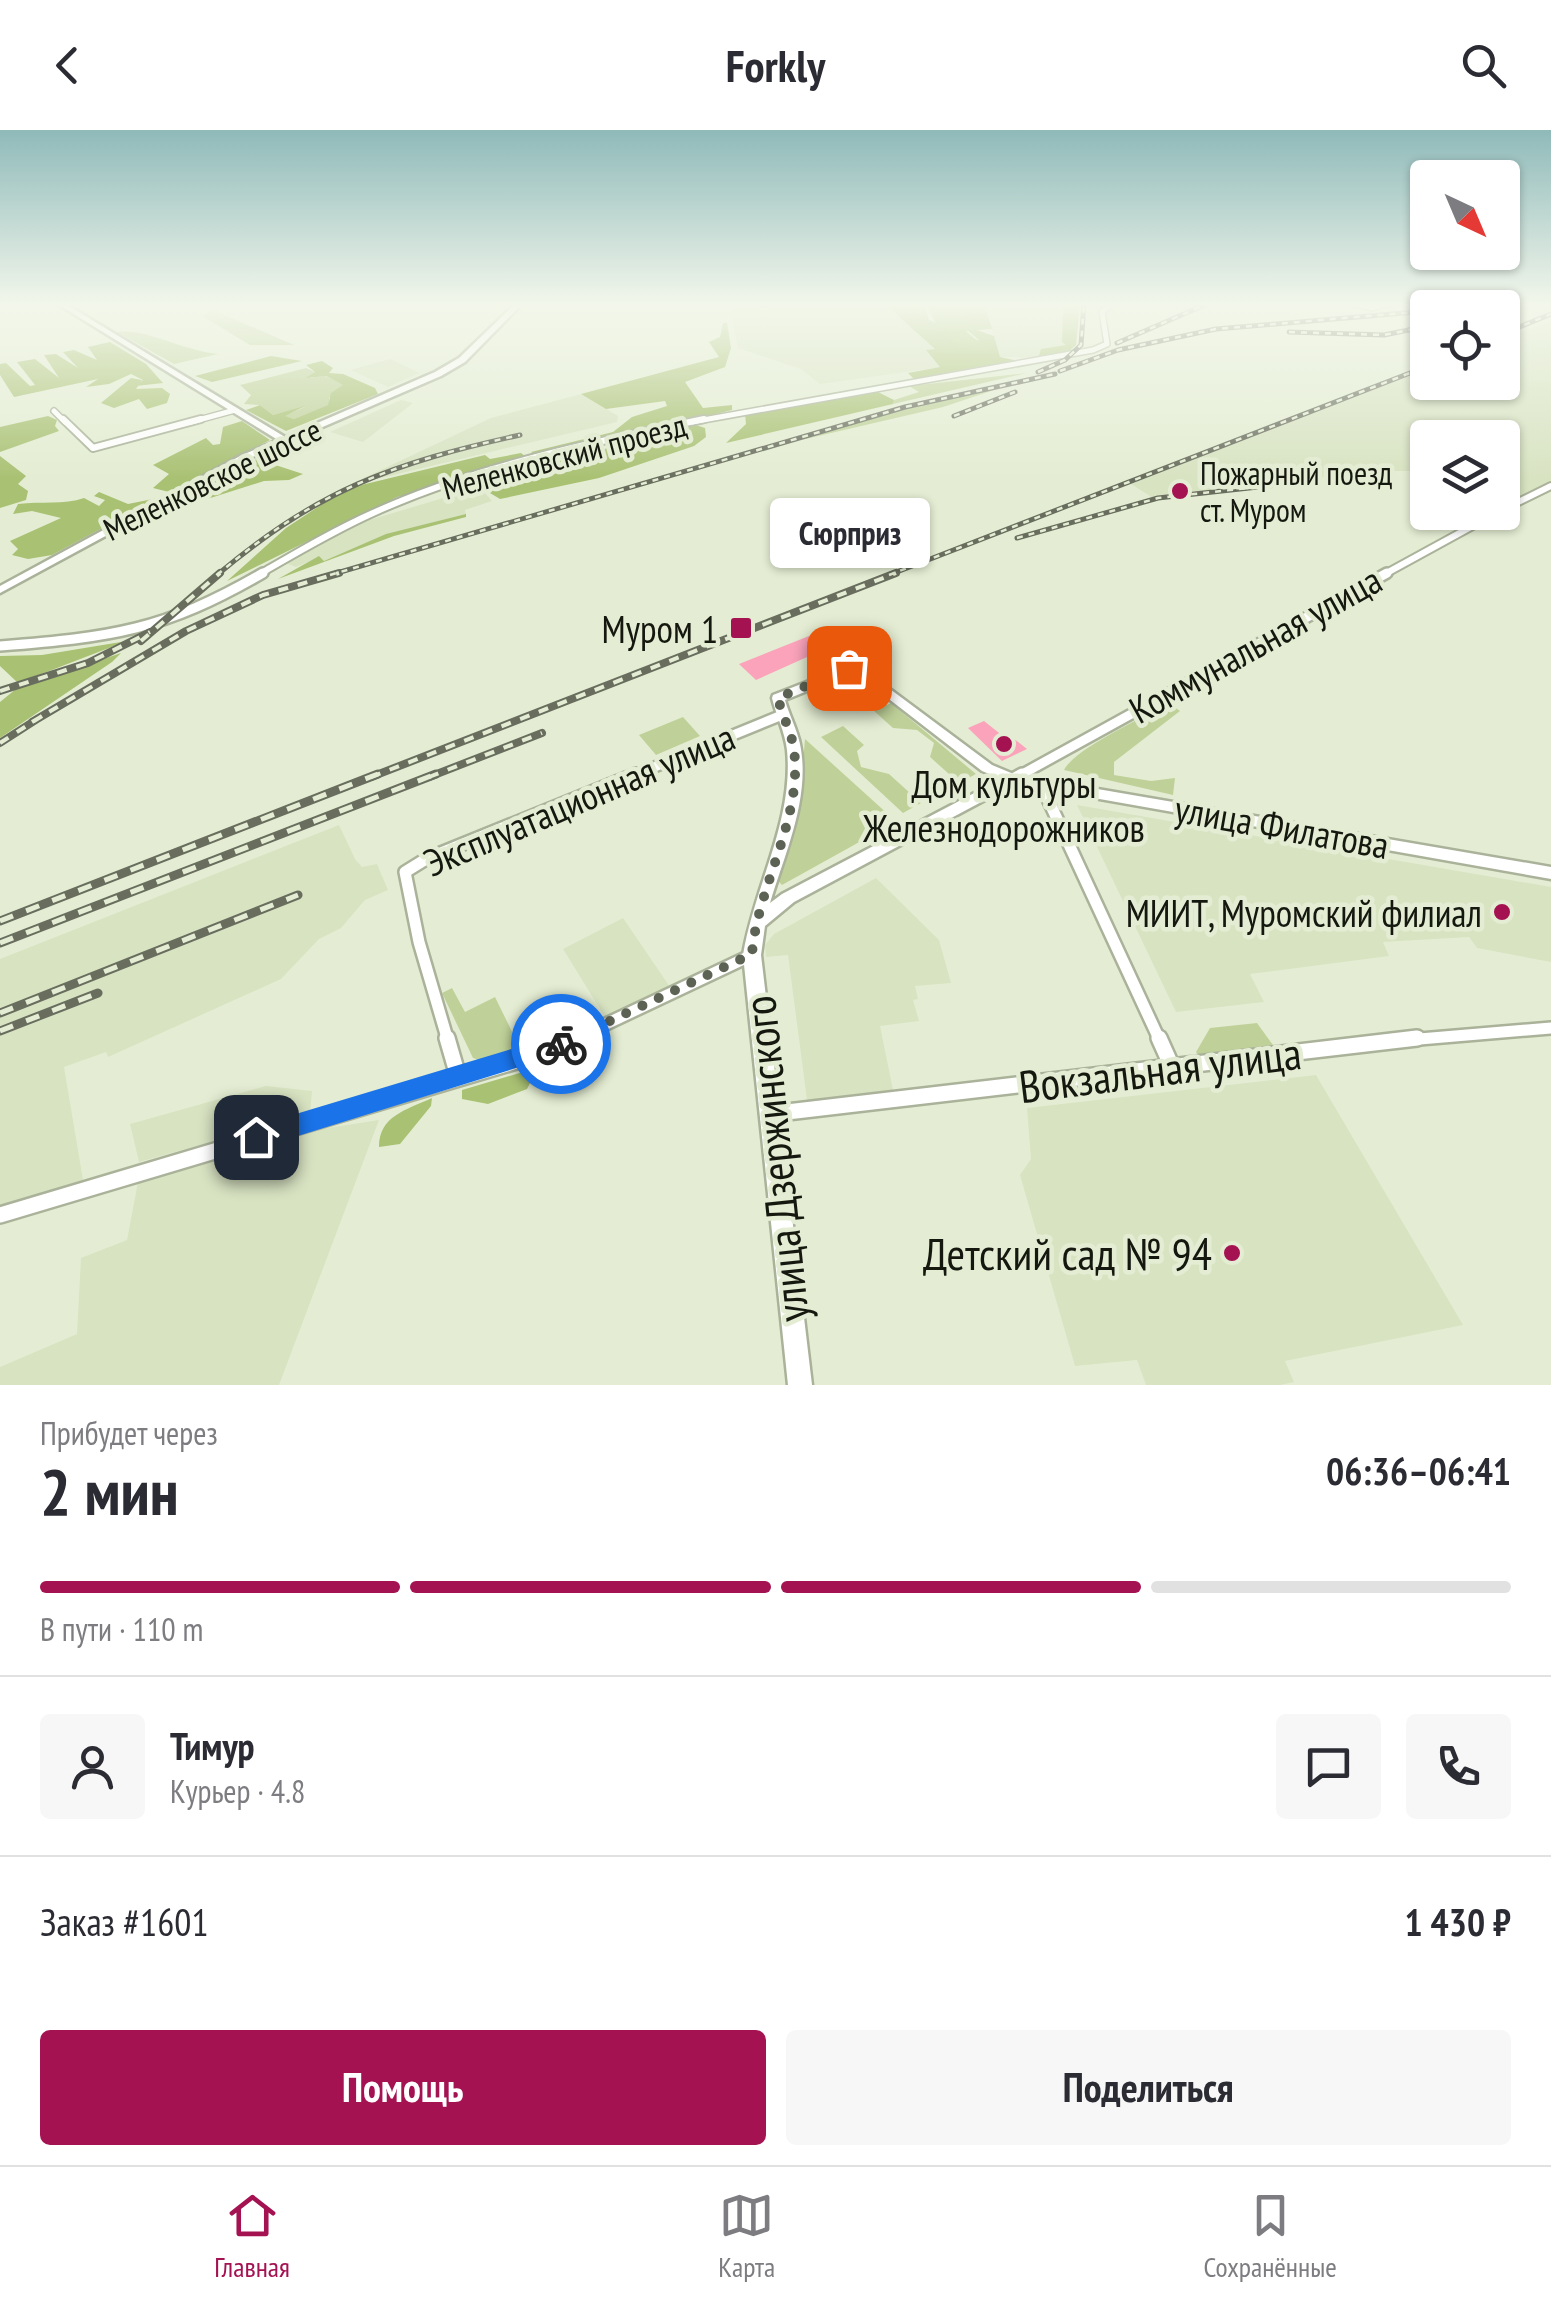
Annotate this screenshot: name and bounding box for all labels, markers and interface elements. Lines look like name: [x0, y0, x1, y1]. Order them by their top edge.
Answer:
text: Forkly: [726, 36, 825, 94]
icon: back: [40, 38, 95, 93]
icon: search: [1456, 38, 1511, 93]
north arrow: [1410, 160, 1520, 270]
map controls: [1410, 160, 1520, 530]
button: locate: [1410, 290, 1520, 400]
street label: Меленковский проезд: [437, 403, 691, 509]
street label: Меленковское шоссе: [96, 408, 328, 550]
button: layers: [1410, 420, 1520, 530]
place label: Пожарный поезд ст. Муром: [1200, 452, 1392, 531]
marker: Пожарный поезд ст. Муром: [1169, 480, 1191, 502]
callout: Сюрприз: [769, 498, 929, 568]
text: Сюрприз: [799, 512, 901, 554]
street label: Коммунальная улица: [1120, 554, 1390, 734]
place label: Муром 1: [602, 604, 718, 653]
marker: Муром 1: [728, 615, 754, 641]
pin: [807, 626, 892, 711]
icon: bag: [822, 641, 877, 696]
street label: Эксплуатационная улица: [416, 711, 742, 887]
marker: Дом культуры Железнодорожников: [993, 733, 1015, 755]
place label: Дом культуры Железнодорожников: [862, 759, 1145, 852]
street label: улица Филатова: [1171, 783, 1393, 869]
place label: МИИТ, Муромский филиал: [1126, 888, 1482, 937]
marker: МИИТ, Муромский филиал: [1491, 901, 1513, 923]
street label: улица Дзержинского: [729, 993, 821, 1325]
courier: [511, 994, 611, 1094]
icon: bike: [534, 1017, 589, 1072]
street label: Вокзальная улица: [1016, 1023, 1304, 1115]
pin: [214, 1095, 299, 1180]
icon: home: [229, 1110, 284, 1165]
place label: Детский сад № 94: [923, 1224, 1212, 1282]
marker: Детский сад № 94: [1221, 1242, 1243, 1264]
text: Прибудет через: [40, 1412, 218, 1454]
text: 06:36–06:41: [1326, 1446, 1511, 1495]
text: 2 мин: [40, 1449, 179, 1533]
text: В пути · 110 m: [40, 1608, 203, 1650]
button: person: [40, 1714, 145, 1819]
button: chat: [1276, 1714, 1381, 1819]
button: phone: [1406, 1714, 1511, 1819]
text: Тимур: [170, 1721, 255, 1770]
text: Курьер · 4.8: [170, 1770, 305, 1812]
text: Заказ #1601: [40, 1897, 209, 1946]
text: 1 430 ₽: [1405, 1897, 1511, 1946]
button: Помощь: [40, 2030, 766, 2145]
button: Поделиться: [786, 2030, 1511, 2145]
tab: Главная: [214, 2188, 290, 2285]
tab: Карта: [718, 2188, 775, 2285]
tab: Сохранённые: [1204, 2188, 1337, 2285]

